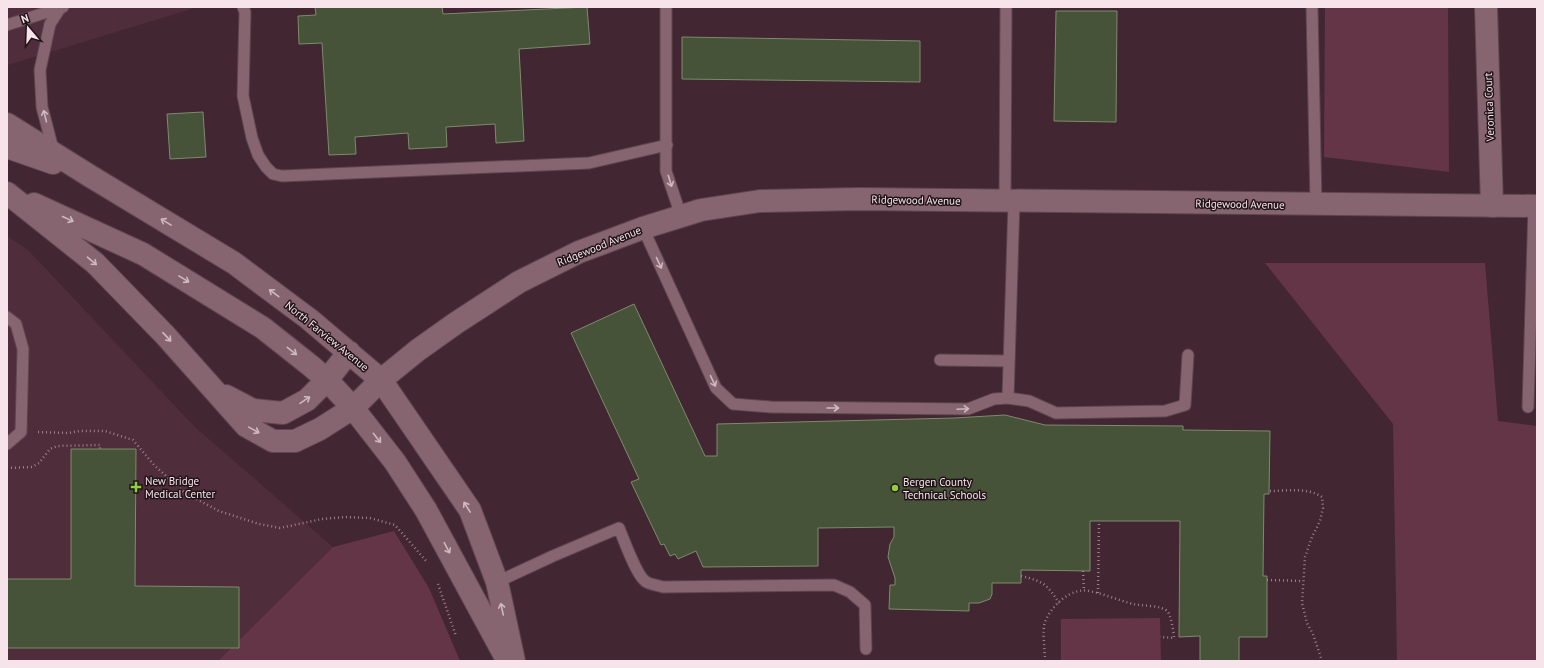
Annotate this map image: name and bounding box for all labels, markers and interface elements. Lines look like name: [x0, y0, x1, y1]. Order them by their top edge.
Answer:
north arrow: [8, 8, 48, 48]
text: N: [19, 11, 30, 26]
street label: Veronica Court: [1481, 72, 1497, 143]
one-way arrow: [40, 110, 48, 123]
one-way arrow: [667, 174, 674, 187]
street label: Ridgewood Avenue: [871, 192, 961, 208]
street label: Ridgewood Avenue: [1195, 196, 1285, 212]
one-way arrow: [62, 216, 74, 224]
one-way arrow: [160, 217, 172, 225]
street label: Ridgewood Avenue: [555, 223, 643, 269]
one-way arrow: [87, 256, 97, 265]
one-way arrow: [656, 257, 663, 269]
one-way arrow: [178, 275, 189, 283]
one-way arrow: [269, 289, 280, 297]
street label: North Farview Avenue: [282, 298, 372, 374]
one-way arrow: [162, 332, 172, 342]
one-way arrow: [286, 346, 297, 355]
one-way arrow: [710, 375, 717, 387]
one-way arrow: [299, 396, 310, 404]
one-way arrow: [826, 404, 839, 412]
one-way arrow: [956, 405, 969, 412]
one-way arrow: [248, 427, 260, 435]
one-way arrow: [373, 433, 381, 444]
place label: New Bridge Medical Center: [145, 474, 215, 501]
place label: Bergen County Technical Schools: [903, 475, 986, 502]
marker: New Bridge Medical Center: [130, 481, 142, 493]
marker: Bergen County Technical Schools: [890, 483, 900, 493]
one-way arrow: [463, 501, 471, 513]
one-way arrow: [444, 542, 451, 554]
one-way arrow: [498, 603, 506, 616]

